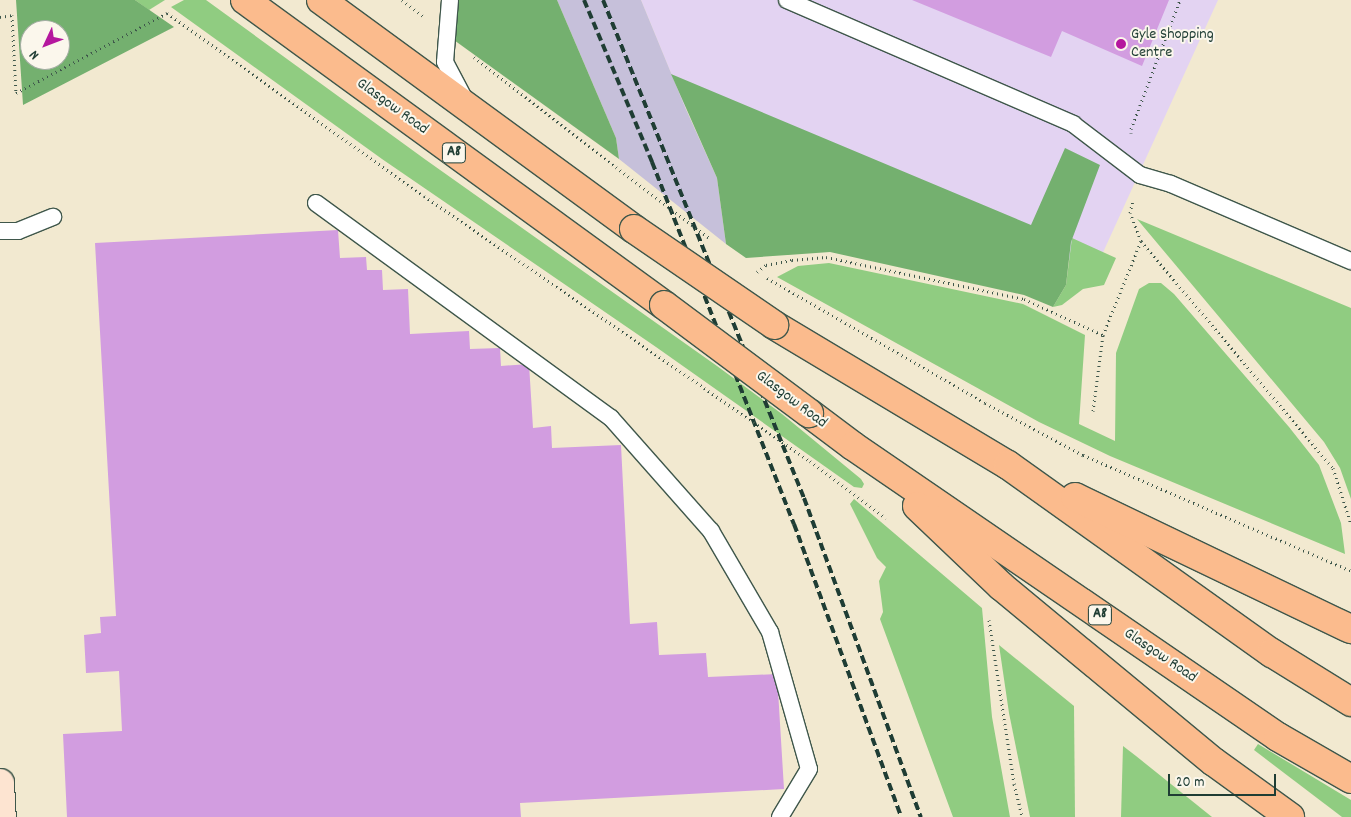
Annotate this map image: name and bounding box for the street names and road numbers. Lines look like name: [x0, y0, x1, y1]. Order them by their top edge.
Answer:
street label: Glasgow Road: [352, 75, 432, 139]
road number: A8: [442, 140, 466, 166]
street label: Glasgow Road: [752, 367, 830, 433]
road number: A8: [1088, 602, 1112, 628]
street label: Glasgow Road: [1120, 625, 1200, 687]

